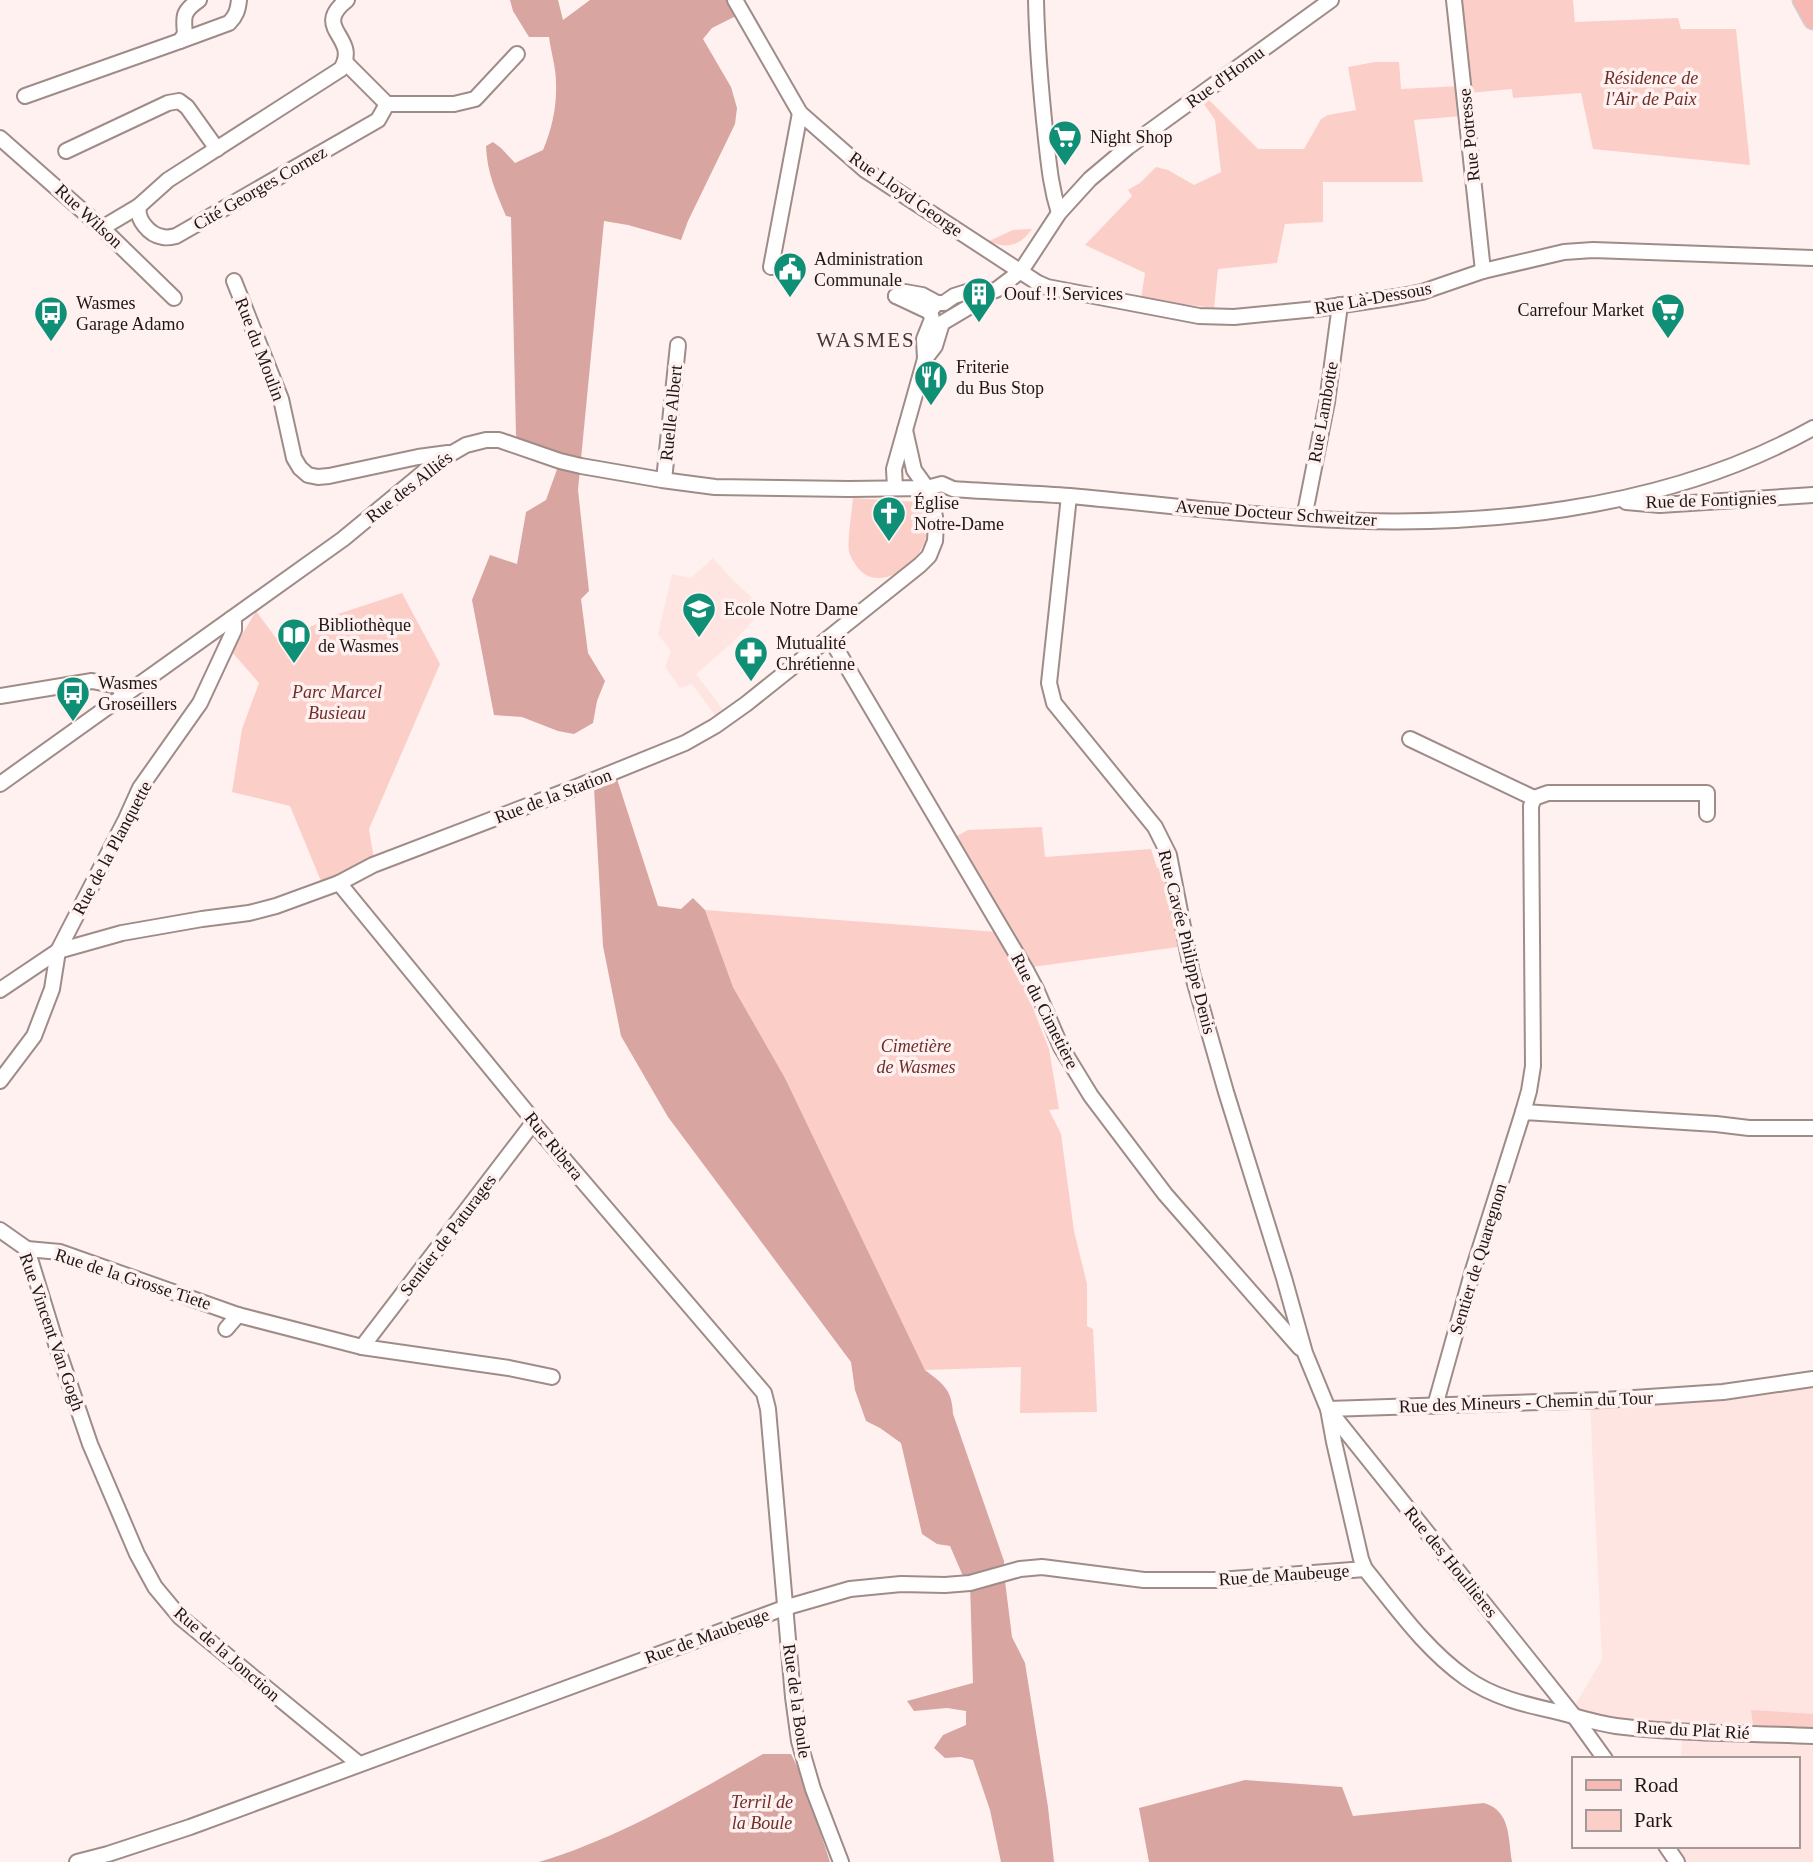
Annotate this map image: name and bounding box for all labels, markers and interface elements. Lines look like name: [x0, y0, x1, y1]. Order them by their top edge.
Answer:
street label: Rue d'Hornu: [1182, 42, 1268, 112]
park label: Résidence de l'Air de Paix: [1603, 68, 1698, 109]
street label: Rue Potresse: [1454, 87, 1484, 183]
supermarket icon: Night Shop: [1046, 118, 1084, 167]
place label: Night Shop: [1090, 127, 1173, 147]
street label: Cité Georges Cornez: [190, 142, 330, 234]
street label: Rue Lloyd George: [846, 147, 966, 241]
street label: Rue Wilson: [51, 180, 127, 252]
place label: Administration Communale: [814, 249, 923, 290]
public building icon: Administration Communale: [771, 250, 809, 299]
building icon: Oouf !! Services: [960, 275, 998, 324]
street label: Rue Là-Dessous: [1313, 278, 1433, 318]
place label: Oouf !! Services: [1004, 284, 1123, 304]
supermarket icon: Carrefour Market: [1649, 291, 1687, 340]
place label: Wasmes Garage Adamo: [76, 293, 184, 334]
bus stop icon: Wasmes Garage Adamo: [32, 294, 70, 343]
street label: Rue du Moulin: [231, 295, 289, 403]
place label: Carrefour Market: [1518, 300, 1644, 320]
district label: WASMES: [816, 328, 916, 352]
place label: Friterie du Bus Stop: [956, 357, 1044, 398]
restaurant icon: Friterie du Bus Stop: [912, 358, 950, 407]
street label: Rue Lambotte: [1304, 360, 1342, 464]
street label: Ruelle Albert: [656, 364, 686, 462]
street label: Rue des Alliés: [362, 447, 456, 527]
street label: Rue de Fontignies: [1645, 488, 1777, 512]
place label: Église Notre-Dame: [914, 492, 1004, 534]
church icon: Église Notre-Dame: [870, 494, 908, 543]
street label: Avenue Docteur Schweitzer: [1175, 496, 1377, 530]
school or university icon: Ecole Notre Dame: [680, 590, 718, 639]
place label: Ecole Notre Dame: [724, 599, 858, 619]
place label: Bibliothèque de Wasmes: [318, 615, 411, 656]
library icon: Bibliothèque de Wasmes: [275, 616, 313, 665]
place label: Mutualité Chrétienne: [776, 633, 855, 674]
pharmacy icon: Mutualité Chrétienne: [732, 634, 770, 683]
place label: Wasmes Groseillers: [98, 673, 177, 714]
bus stop icon: Wasmes Groseillers: [54, 674, 92, 723]
park label: Parc Marcel Busieau: [291, 682, 382, 723]
street label: Rue de la Station: [492, 765, 614, 827]
street label: Rue de la Planquette: [68, 778, 156, 918]
street label: Rue Cavée Philippe Denis: [1154, 848, 1220, 1036]
street label: Rue du Cimetière: [1007, 950, 1083, 1072]
park label: Cimetière de Wasmes: [877, 1036, 955, 1077]
street label: Rue Ribera: [521, 1108, 587, 1184]
street label: Sentier de Paturages: [396, 1170, 500, 1300]
street label: Sentier de Quaregnon: [1445, 1181, 1511, 1337]
street label: Rue de la Grosse Tiete: [52, 1244, 214, 1314]
street label: Rue Vincent Van Gogh: [16, 1250, 88, 1414]
street label: Rue des Mineurs - Chemin du Tour: [1399, 1388, 1653, 1416]
street label: Rue des Houllières: [1400, 1502, 1502, 1622]
street label: Rue de Maubeuge: [1218, 1560, 1350, 1590]
street label: Rue de la Jonction: [170, 1603, 284, 1705]
street label: Rue de Maubeuge: [642, 1604, 772, 1668]
street label: Rue de la Boule: [779, 1642, 815, 1760]
street label: Rue du Plat Rié: [1636, 1717, 1750, 1743]
legend: [1572, 1757, 1799, 1848]
text: Road: [1634, 1773, 1679, 1797]
park label: Terril de la Boule: [731, 1792, 793, 1833]
text: Park: [1634, 1808, 1673, 1832]

